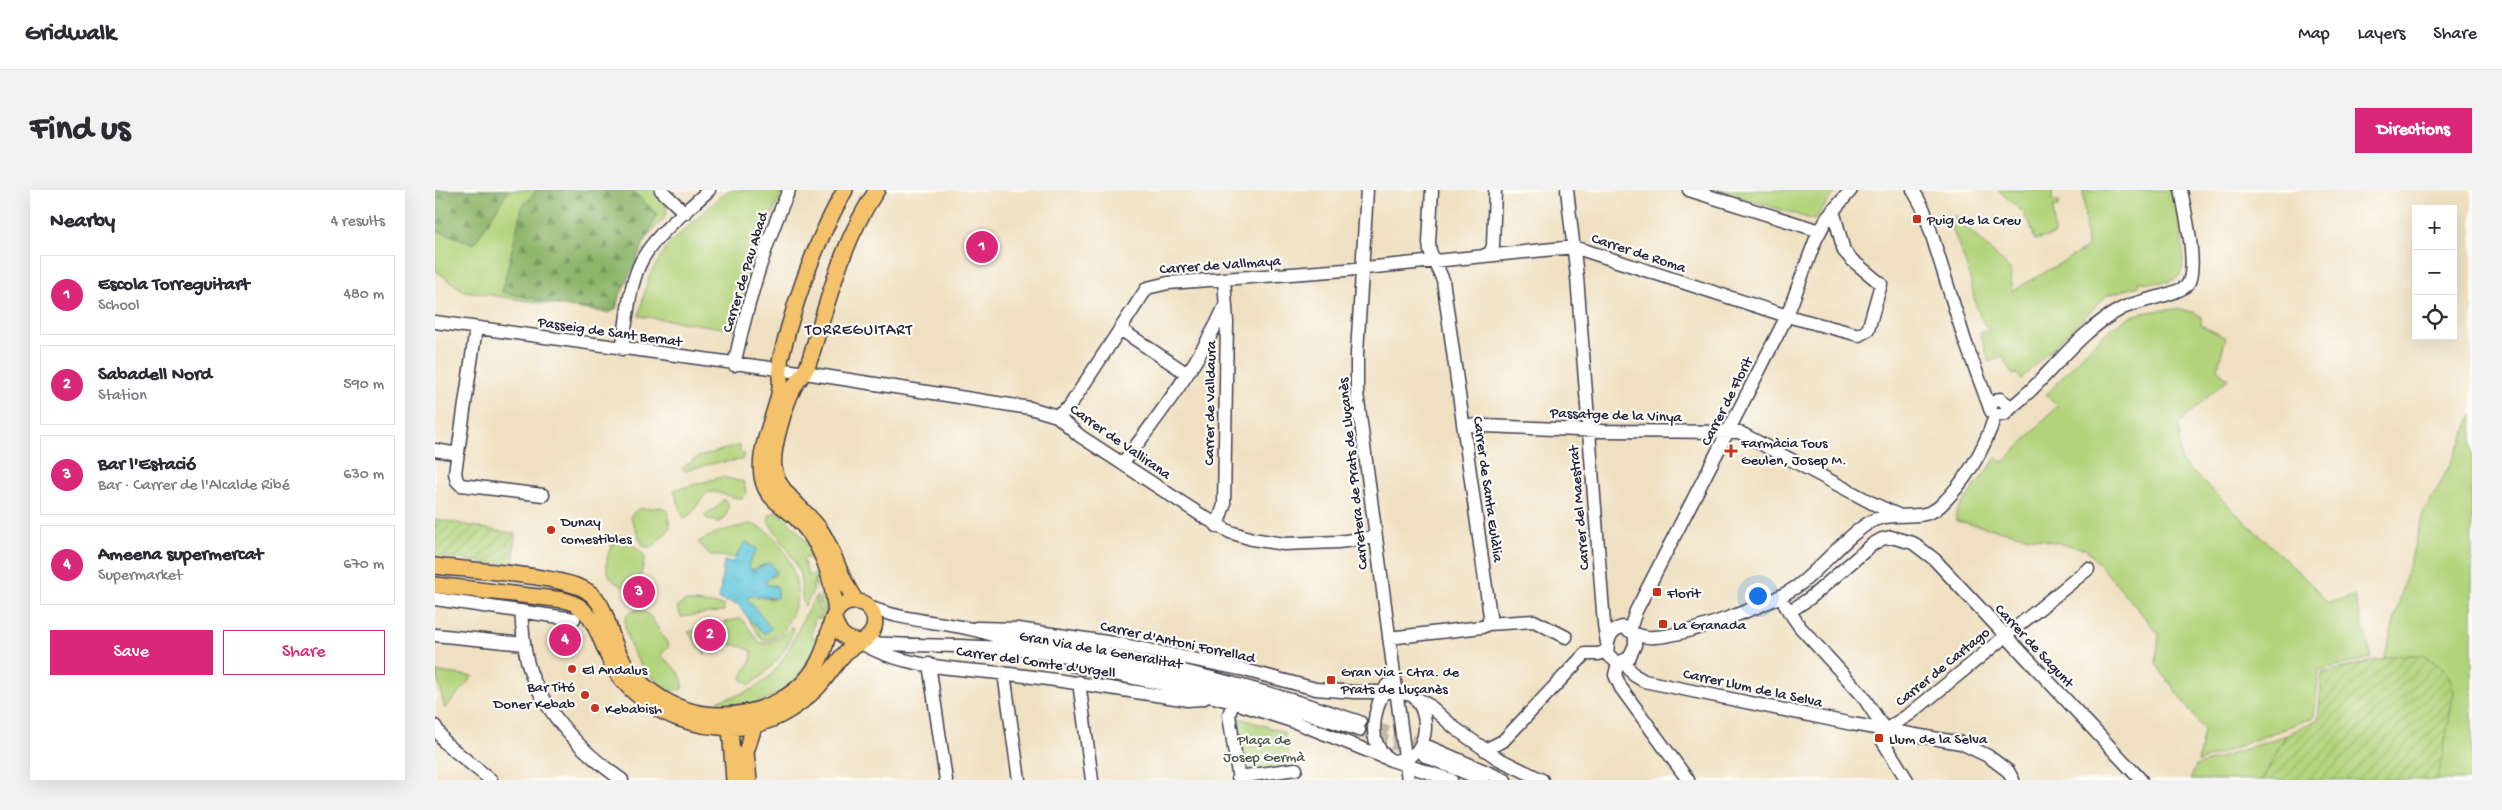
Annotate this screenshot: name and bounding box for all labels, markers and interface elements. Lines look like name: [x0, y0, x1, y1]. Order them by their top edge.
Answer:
text: Gridwalk: [25, 20, 116, 49]
text: Map: [2298, 24, 2330, 45]
text: Layers: [2358, 24, 2405, 45]
text: Share: [2433, 24, 2477, 45]
button: Directions: [2355, 108, 2472, 153]
text: Find us: [30, 110, 130, 151]
map controls: [2412, 205, 2457, 340]
button: +: [2412, 205, 2457, 250]
street label: Carrer de Pau Abad: [719, 209, 773, 335]
text: Nearby: [50, 210, 115, 235]
place label: Puig de la Creu: [1926, 212, 2021, 230]
text: 4 results: [330, 213, 385, 232]
marker: Puig de la Creu: [1911, 213, 1923, 225]
pin: 1: [966, 228, 998, 266]
street label: Carrer de Roma: [1589, 230, 1689, 278]
button: −: [2412, 250, 2457, 295]
street label: Carrer de Vallmaya: [1159, 253, 1282, 279]
text: Escola Torreguitart: [98, 274, 249, 297]
text: 1: [64, 286, 70, 305]
text: 480 m: [343, 286, 384, 305]
button: locate: [2412, 295, 2457, 340]
text: School: [98, 297, 140, 316]
street label: Passeig de Sant Bernat: [536, 314, 685, 352]
district label: TORREGUITART: [804, 322, 913, 341]
street label: Carrer de Valldaura: [1201, 340, 1221, 466]
street label: Carrer de Florit: [1698, 353, 1759, 449]
text: Sabadell Nord: [98, 364, 212, 387]
text: 2: [63, 376, 71, 395]
text: 590 m: [343, 376, 384, 395]
street label: Carretera de Prats de Lluçanès: [1335, 377, 1373, 571]
text: Station: [98, 387, 147, 406]
street label: Carrer de Vallirana: [1066, 401, 1174, 485]
street label: Passatge de la Vinya: [1549, 405, 1683, 427]
street label: Carrer de Santa Eulàlia: [1468, 415, 1506, 564]
place label: Farmàcia Tous Geulen, Josep M.: [1740, 435, 1847, 470]
street label: Carrer del Maestrat: [1565, 443, 1594, 571]
marker: Farmàcia Tous Geulen, Josep M.: [1725, 445, 1737, 457]
text: Bar l'Estació: [98, 454, 196, 477]
text: 3: [63, 466, 71, 485]
text: 630 m: [343, 466, 384, 485]
text: Bar · Carrer de l'Alcalde Ribé: [98, 477, 290, 496]
place label: Dunay comestibles: [560, 514, 632, 549]
marker: Dunay comestibles: [545, 524, 557, 536]
text: Ameena supermercat: [98, 544, 263, 567]
text: 4: [63, 556, 71, 575]
text: 670 m: [343, 556, 384, 575]
text: Supermarket: [98, 567, 183, 586]
pin: 3: [623, 573, 655, 611]
your location: [1745, 583, 1771, 609]
place label: Florit: [1666, 585, 1702, 603]
marker: Florit: [1651, 586, 1663, 598]
street label: Carrer de Sagunt: [1990, 601, 2078, 693]
pin: 2: [694, 616, 726, 654]
place label: La Granada: [1673, 617, 1747, 635]
street label: Carrer d'Antoni Forrellad: [1099, 618, 1258, 668]
marker: La Granada: [1657, 618, 1669, 630]
pin: 4: [549, 621, 581, 659]
street label: Carrer de Cartago: [1892, 624, 1994, 711]
street label: Gran Via de la Generalitat: [1018, 628, 1185, 675]
button: Save: [50, 630, 213, 675]
button: Share: [223, 630, 385, 675]
street label: Carrer del Comte d'Urgell: [955, 643, 1116, 683]
place label: El Andalus: [582, 662, 648, 680]
marker: El Andalus: [566, 663, 578, 675]
place label: Gran Via - Ctra. de Prats de Lluçanès: [1340, 664, 1459, 699]
street label: Carrer Llum de la Selva: [1681, 665, 1825, 713]
marker: Gran Via - Ctra. de Prats de Lluçanès: [1325, 674, 1337, 686]
place label: Bar Titó Doner Kebab: [493, 679, 575, 714]
marker: Bar Titó Doner Kebab: [579, 689, 591, 701]
place label: Kebabish: [605, 701, 662, 719]
marker: Kebabish: [589, 702, 601, 714]
place label: Llum de la Selva: [1889, 731, 1988, 749]
park label: Plaça de Josep Germà: [1223, 732, 1305, 767]
marker: Llum de la Selva: [1873, 732, 1885, 744]

